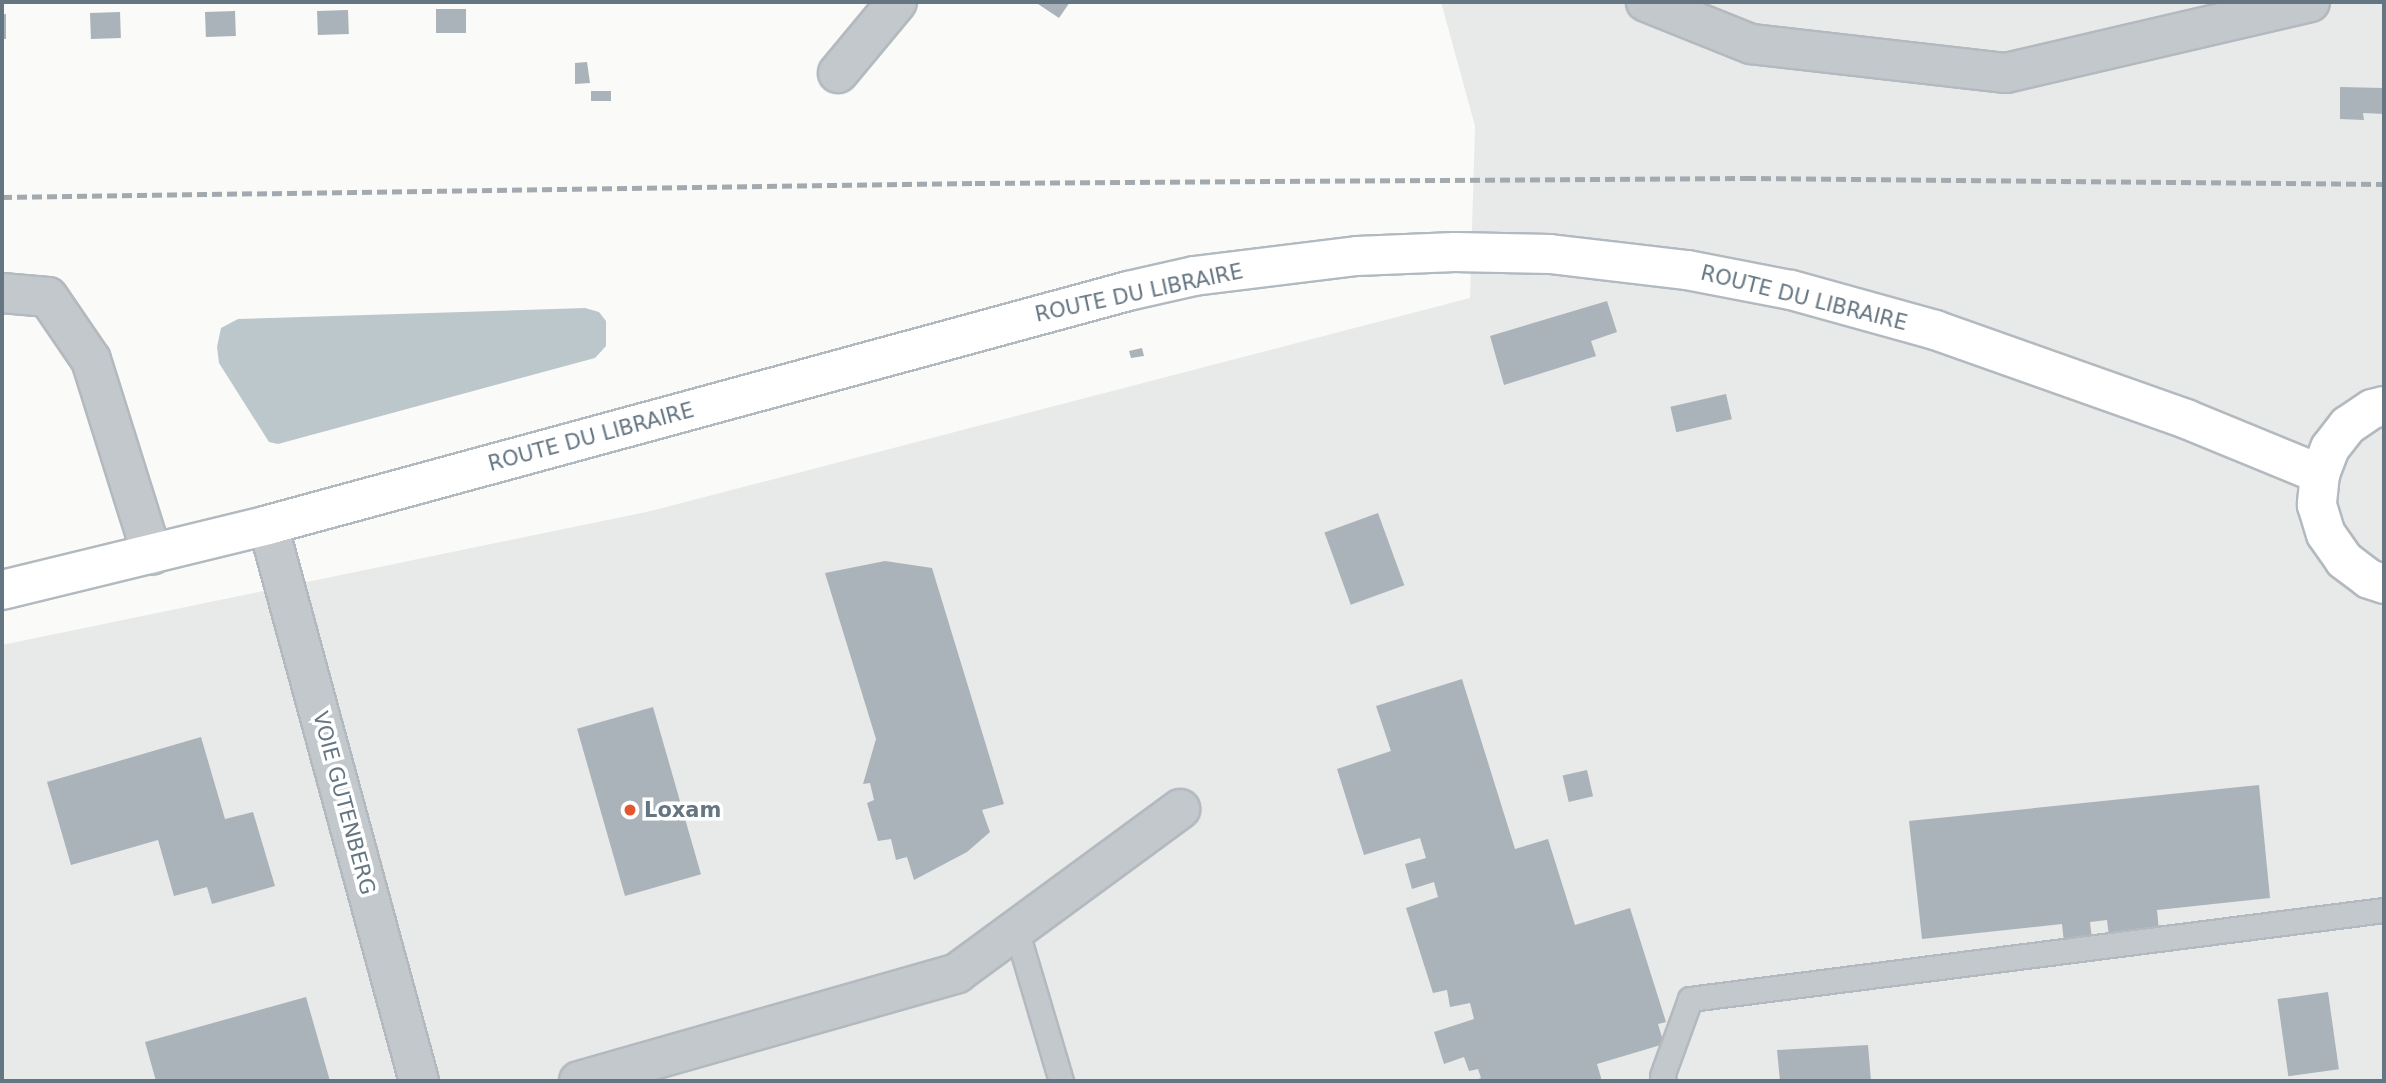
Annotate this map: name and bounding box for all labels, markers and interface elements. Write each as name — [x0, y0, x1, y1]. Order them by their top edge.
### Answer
street label: ROUTE DU LIBRAIRE — [1033, 259, 1245, 327]
street label: ROUTE DU LIBRAIRE — [1698, 260, 1910, 336]
street label: ROUTE DU LIBRAIRE — [485, 397, 697, 477]
street label: VOIE GUTENBERG — [307, 709, 381, 897]
place label: Loxam — [644, 797, 721, 823]
marker: Loxam — [622, 802, 638, 818]

